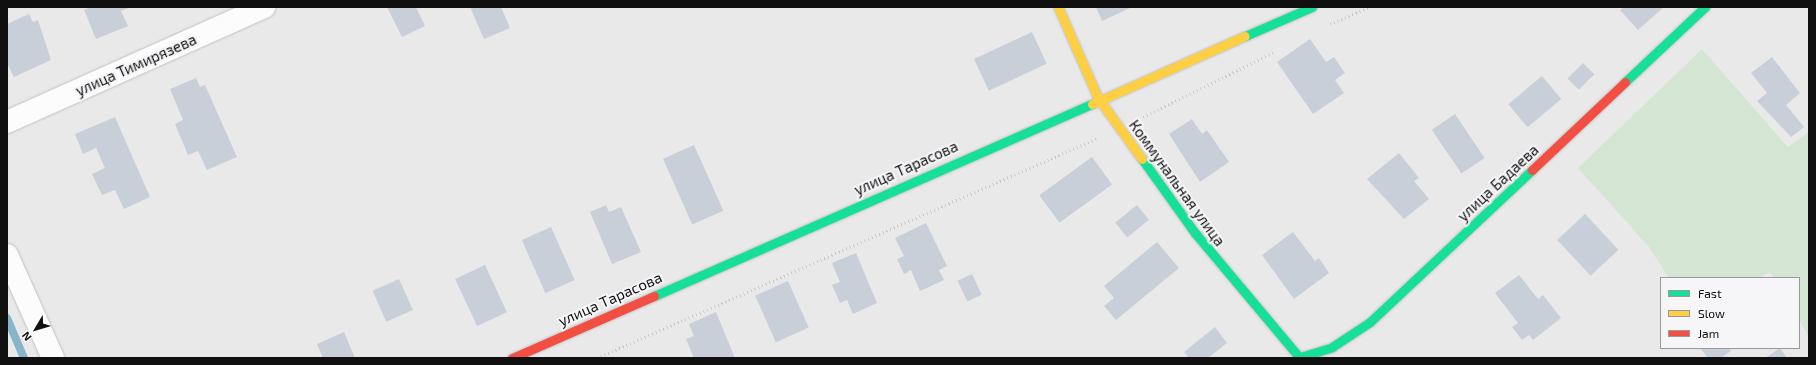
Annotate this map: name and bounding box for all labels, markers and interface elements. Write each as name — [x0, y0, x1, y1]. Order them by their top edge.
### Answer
street label: улица Тимирязева — [73, 30, 199, 100]
street label: Коммунальная улица — [1125, 116, 1229, 250]
street label: улица Тарасова — [851, 137, 961, 199]
street label: улица Бадаева — [1454, 141, 1542, 225]
street label: улица Тарасова — [555, 268, 665, 330]
legend — [1660, 277, 1800, 349]
text: Fast — [1698, 286, 1721, 300]
text: Slow — [1698, 306, 1725, 320]
north arrow — [16, 309, 56, 349]
text: Jam — [1698, 326, 1719, 340]
text: N — [19, 330, 34, 344]

